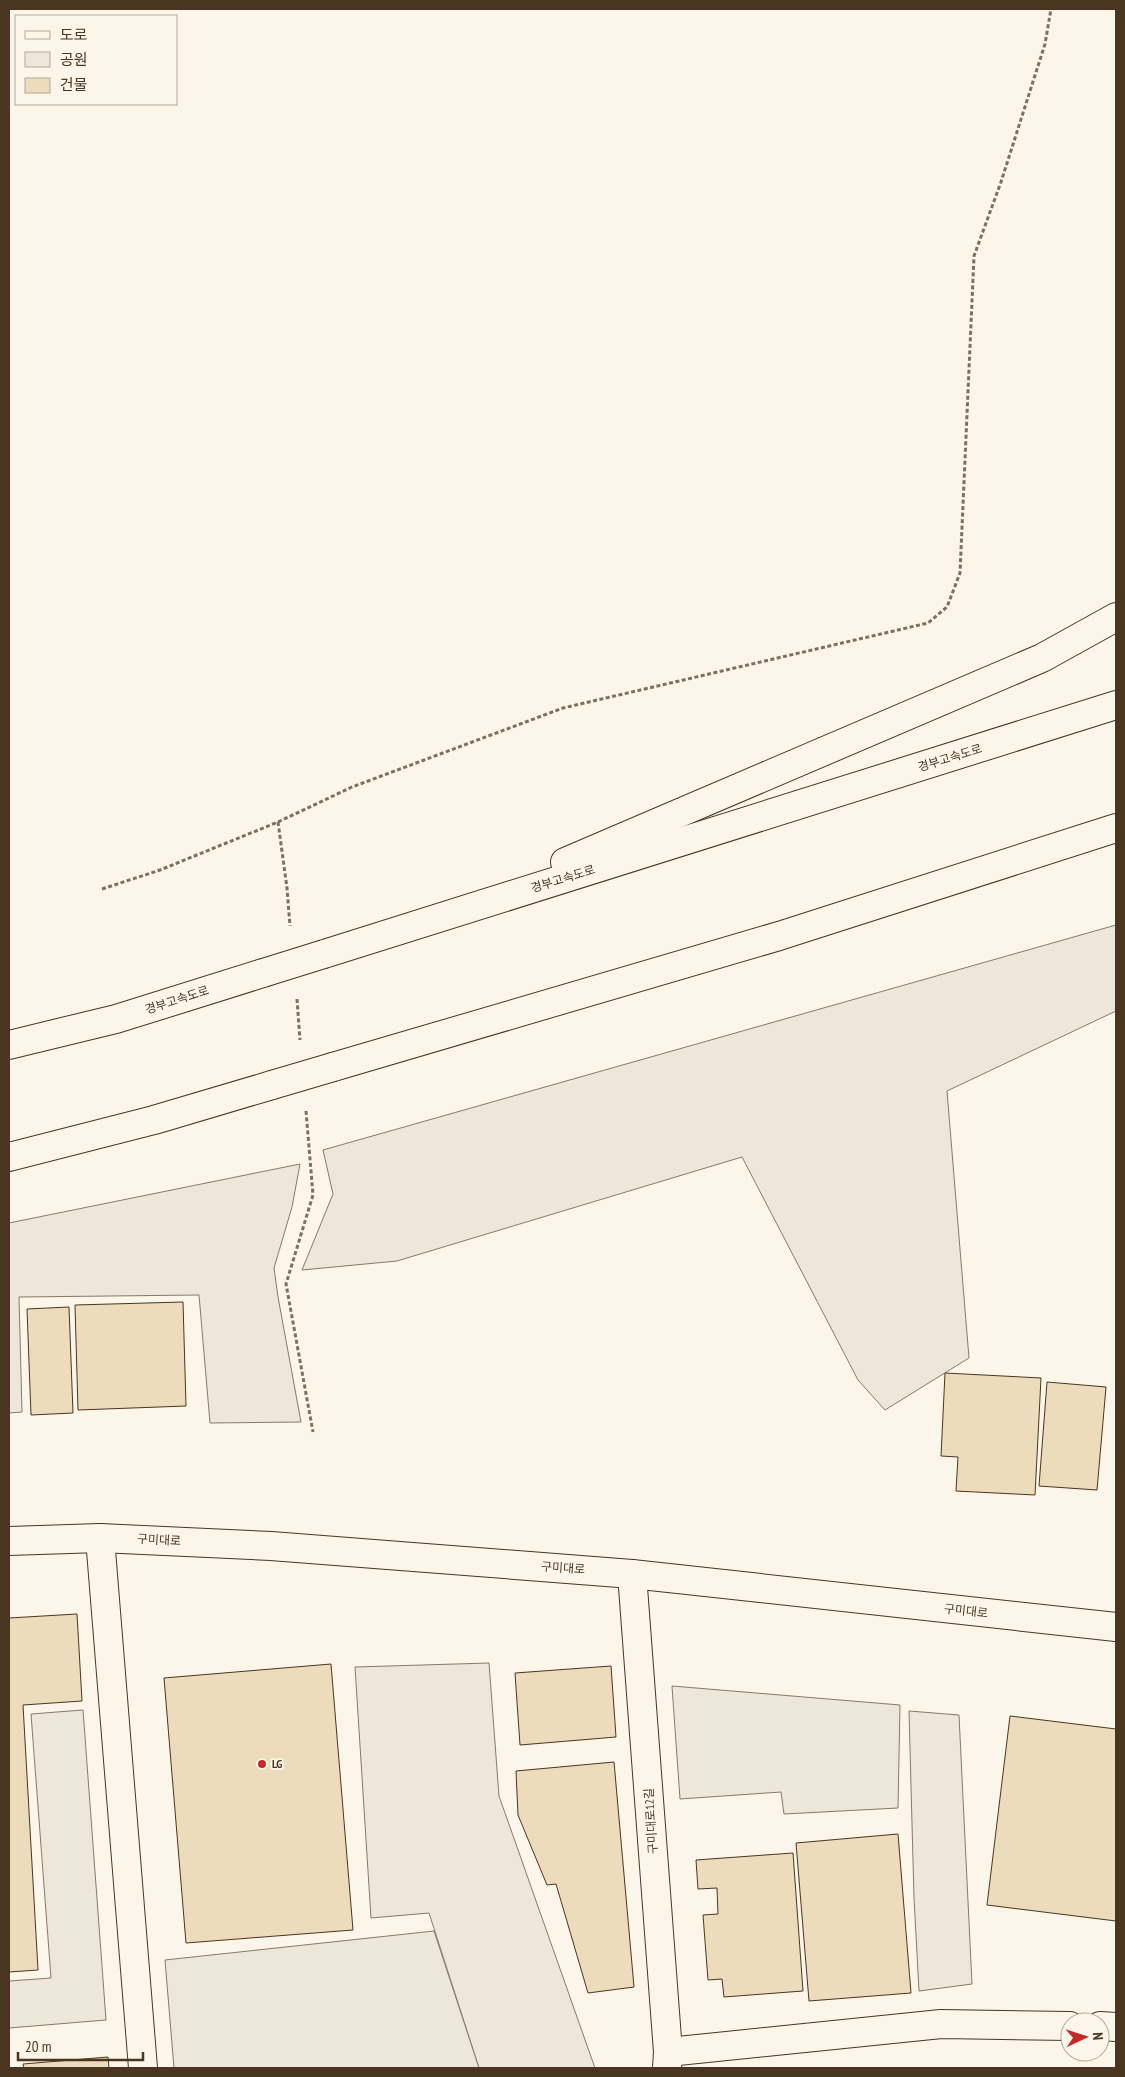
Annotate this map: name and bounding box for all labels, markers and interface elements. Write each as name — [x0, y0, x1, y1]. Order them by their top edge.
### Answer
legend — [15, 15, 178, 105]
text: 도로 — [60, 25, 88, 44]
text: 공원 — [60, 50, 88, 69]
text: 건물 — [60, 75, 88, 94]
street label: 경부고속도로 — [916, 741, 984, 774]
street label: 경부고속도로 — [529, 862, 597, 895]
street label: 경부고속도로 — [143, 982, 211, 1017]
street label: 구미대로 — [137, 1531, 181, 1548]
street label: 구미대로 — [540, 1558, 586, 1577]
street label: 구미대로 — [943, 1601, 989, 1620]
place label: LG — [272, 1756, 282, 1771]
marker: LG — [256, 1758, 268, 1770]
street label: 구미대로12길 — [641, 1788, 660, 1854]
north arrow — [1060, 2012, 1110, 2062]
scale bar — [18, 2030, 142, 2062]
text: N — [1089, 2032, 1107, 2040]
text: 20 m — [25, 2037, 51, 2056]

